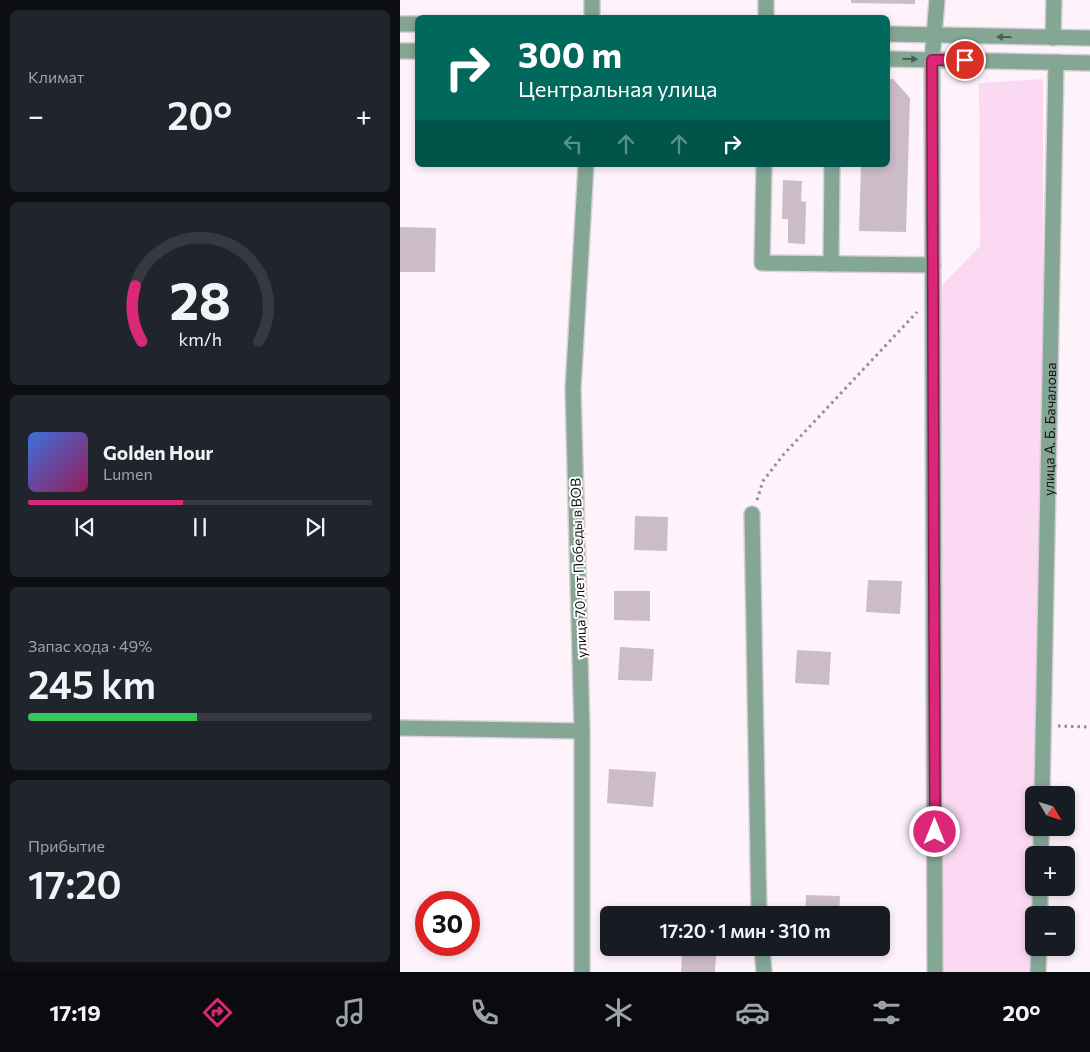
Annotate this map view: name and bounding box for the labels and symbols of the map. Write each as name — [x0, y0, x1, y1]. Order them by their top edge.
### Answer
one-way arrow — [996, 32, 1012, 40]
pin — [944, 39, 986, 81]
one-way arrow — [902, 56, 918, 64]
street label: улица А. Б. Бачалова — [1039, 362, 1059, 496]
street label: улица 70 лет Победы в ВОВ — [566, 478, 590, 658]
north arrow — [1025, 786, 1075, 836]
position arrow — [908, 805, 960, 857]
speed limit sign: 30 — [415, 891, 480, 956]

